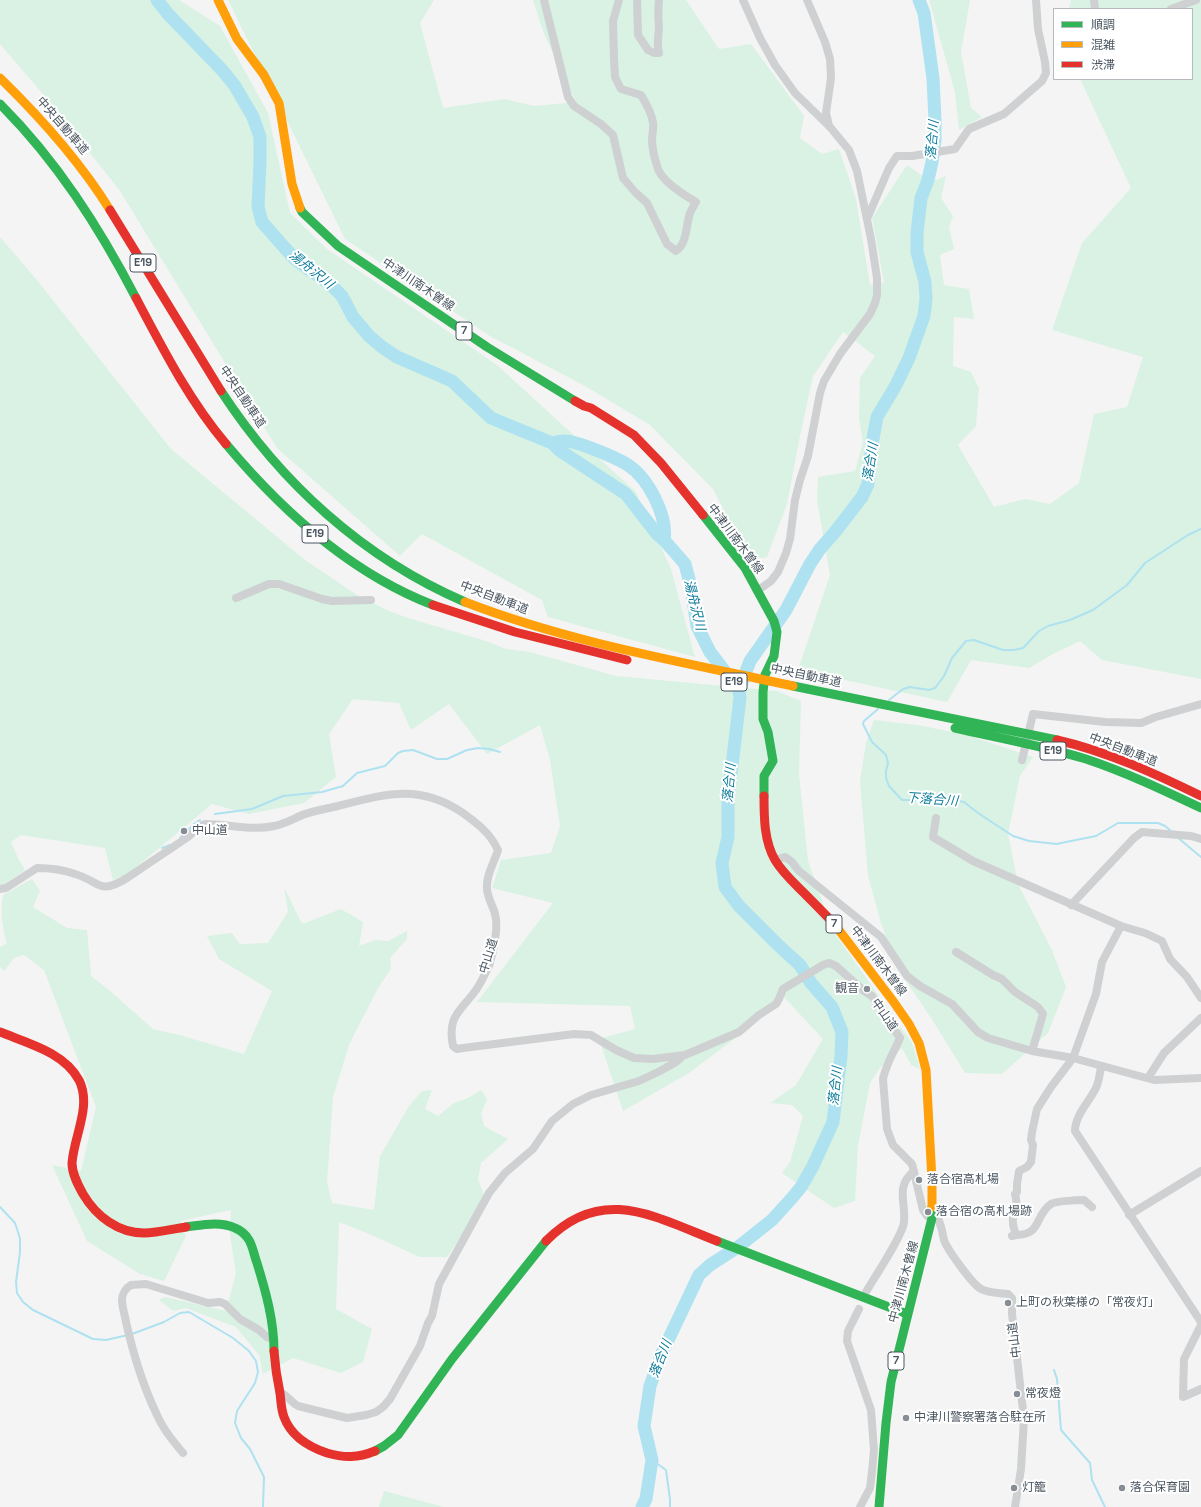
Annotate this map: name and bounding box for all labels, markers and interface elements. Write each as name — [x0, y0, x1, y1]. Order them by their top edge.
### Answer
legend — [1053, 8, 1193, 80]
text: 順調 — [1091, 17, 1115, 33]
text: 混雑 — [1091, 37, 1115, 53]
text: 渋滞 — [1091, 57, 1115, 73]
street label: 中央自動車道 — [33, 94, 91, 158]
water label: 落合川 — [924, 120, 942, 160]
water label: 湯舟沢川 — [286, 248, 336, 292]
road number: E19 — [130, 254, 156, 272]
street label: 中津川南木曽線 — [379, 256, 457, 314]
road number: 7 — [456, 322, 472, 340]
street label: 中央自動車道 — [216, 363, 268, 431]
water label: 落合川 — [860, 442, 882, 482]
street label: 中津川南木曽線 — [704, 501, 766, 577]
road number: E19 — [302, 525, 328, 543]
street label: 中央自動車道 — [458, 578, 530, 618]
water label: 湯舟沢川 — [680, 578, 708, 632]
street label: 中央自動車道 — [769, 661, 843, 691]
road number: E19 — [721, 673, 747, 691]
street label: 中央自動車道 — [1087, 730, 1159, 770]
road number: E19 — [1040, 742, 1066, 760]
water label: 落合川 — [721, 763, 739, 803]
water label: 下落合川 — [906, 790, 958, 810]
place label: 中山道 — [192, 824, 228, 838]
marker: 中山道 — [179, 826, 189, 836]
road number: 7 — [826, 915, 842, 933]
street label: 中津川南木曽線 — [847, 923, 909, 999]
street label: 中山道 — [477, 937, 501, 975]
place label: 観音 — [835, 982, 859, 996]
marker: 観音 — [862, 984, 872, 994]
street label: 中山道 — [868, 996, 900, 1034]
water label: 落合川 — [826, 1066, 846, 1106]
place label: 落合宿高札場 — [927, 1173, 999, 1187]
marker: 落合宿高札場 — [914, 1175, 924, 1185]
place label: 落合宿の高札場跡 — [936, 1205, 1032, 1219]
marker: 落合宿の高札場跡 — [923, 1207, 933, 1217]
street label: 中津川南木曽線 — [886, 1240, 922, 1324]
place label: 上町の秋葉様の「常夜灯」 — [1016, 1296, 1160, 1310]
marker: 上町の秋葉様の「常夜灯」 — [1003, 1298, 1013, 1308]
street label: 中山道 — [1006, 1321, 1024, 1359]
water label: 落合川 — [647, 1338, 675, 1380]
road number: 7 — [888, 1352, 904, 1370]
place label: 常夜燈 — [1025, 1387, 1061, 1401]
marker: 常夜燈 — [1012, 1389, 1022, 1399]
place label: 中津川警察署落合駐在所 — [914, 1411, 1046, 1425]
marker: 中津川警察署落合駐在所 — [901, 1413, 911, 1423]
place label: 灯籠 — [1022, 1481, 1046, 1495]
place label: 落合保育園 — [1130, 1481, 1190, 1495]
marker: 灯籠 — [1009, 1483, 1019, 1493]
marker: 落合保育園 — [1117, 1483, 1127, 1493]

